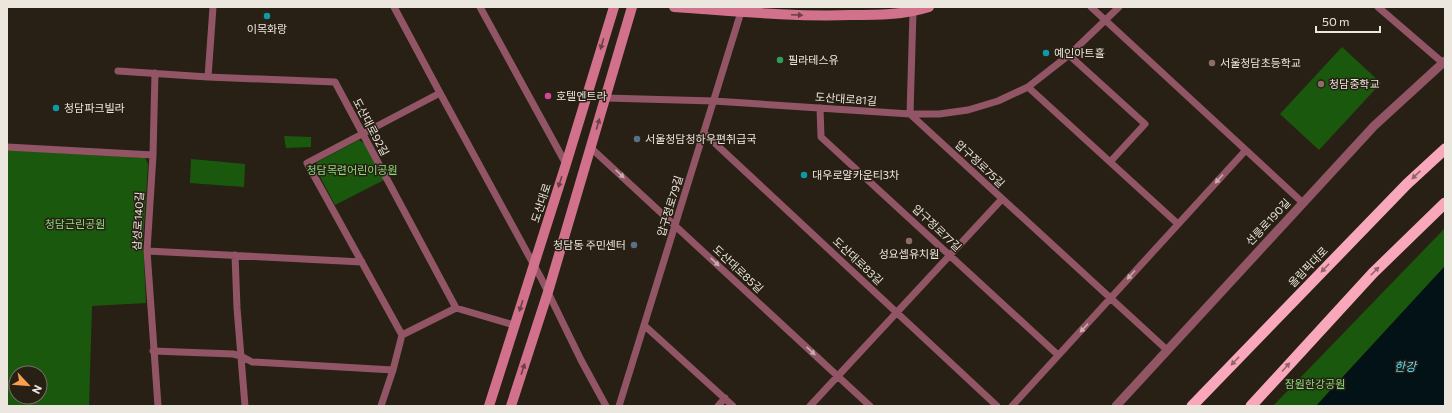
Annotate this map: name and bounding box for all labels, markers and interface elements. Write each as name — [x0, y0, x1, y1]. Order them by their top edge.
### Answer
scale bar — [1316, 8, 1380, 34]
marker: 이목화랑 — [262, 11, 272, 21]
one-way arrow — [791, 11, 803, 18]
text: 50 m — [1322, 14, 1350, 28]
place label: 이목화랑 — [247, 22, 287, 35]
one-way arrow — [599, 38, 605, 50]
place label: 예인아트홀 — [1054, 46, 1105, 59]
marker: 예인아트홀 — [1041, 48, 1051, 58]
place label: 필라테스유 — [788, 53, 839, 66]
marker: 필라테스유 — [775, 55, 785, 65]
place label: 서울청담초등학교 — [1220, 56, 1301, 69]
marker: 서울청담초등학교 — [1207, 58, 1217, 68]
place label: 청담중학교 — [1329, 77, 1380, 90]
marker: 청담중학교 — [1316, 79, 1326, 89]
place label: 호텔엔트라 — [556, 89, 607, 102]
street label: 도산대로81길 — [815, 90, 877, 107]
marker: 호텔엔트라 — [543, 91, 553, 101]
street label: 도산대로92길 — [351, 96, 392, 158]
place label: 청담파크빌라 — [64, 101, 125, 114]
marker: 청담파크빌라 — [51, 103, 61, 113]
one-way arrow — [595, 118, 601, 130]
place label: 서울청담청하우편취급국 — [645, 132, 756, 145]
marker: 서울청담청하우편취급국 — [632, 134, 642, 144]
street label: 압구정로75길 — [953, 137, 1008, 190]
park label: 청담목련어린이공원 — [306, 163, 398, 176]
place label: 대우로얄카운티3차 — [812, 168, 899, 181]
one-way arrow — [615, 169, 625, 179]
marker: 대우로얄카운티3차 — [799, 170, 809, 180]
one-way arrow — [1411, 170, 1421, 180]
street label: 압구정로79길 — [654, 174, 685, 238]
one-way arrow — [1215, 175, 1224, 184]
one-way arrow — [557, 176, 563, 188]
street label: 도산대로 — [528, 182, 553, 224]
street label: 삼성로140길 — [129, 191, 146, 251]
street label: 선릉로190길 — [1243, 196, 1293, 248]
street label: 압구정로77길 — [910, 202, 965, 254]
park label: 청담근린공원 — [45, 217, 105, 230]
street label: 도산대로83길 — [831, 234, 886, 287]
marker: 성요셉유치원 — [904, 236, 914, 246]
place label: 청담동 주민센터 — [553, 238, 626, 251]
marker: 청담동 주민센터 — [629, 240, 639, 250]
street label: 도산대로85길 — [711, 242, 766, 295]
street label: 올림픽대로 — [1285, 244, 1330, 289]
place label: 성요셉유치원 — [879, 247, 939, 260]
one-way arrow — [710, 258, 720, 267]
one-way arrow — [1321, 263, 1330, 273]
one-way arrow — [1370, 267, 1380, 276]
one-way arrow — [1127, 270, 1136, 280]
one-way arrow — [517, 300, 523, 312]
one-way arrow — [1079, 322, 1088, 333]
one-way arrow — [806, 346, 815, 355]
one-way arrow — [1230, 356, 1240, 366]
water label: 한강 — [1394, 359, 1418, 373]
one-way arrow — [1281, 362, 1290, 371]
one-way arrow — [520, 363, 526, 375]
north arrow — [8, 365, 48, 405]
park label: 잠원한강공원 — [1285, 377, 1345, 390]
text: N — [30, 383, 45, 396]

